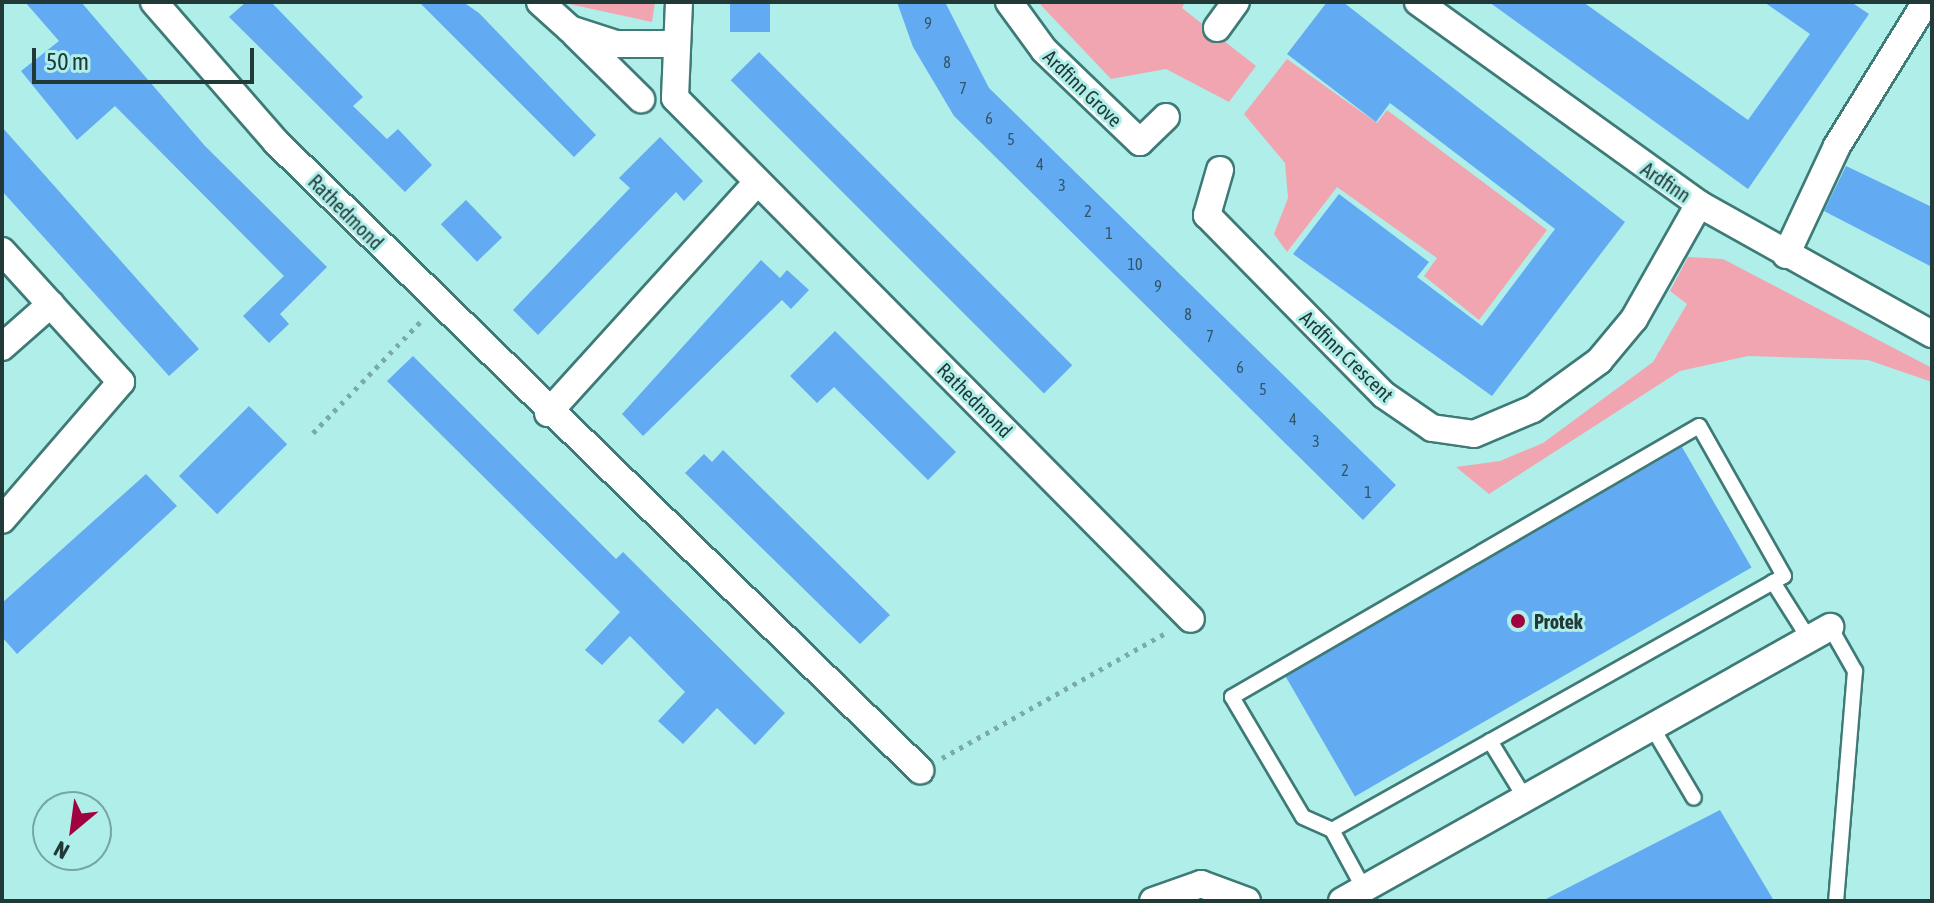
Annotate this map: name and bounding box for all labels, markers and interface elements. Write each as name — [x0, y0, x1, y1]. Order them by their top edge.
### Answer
house number: 9 — [924, 13, 932, 33]
scale bar — [36, 32, 258, 82]
street label: Ardfinn Grove — [1039, 45, 1127, 131]
text: 50 m — [46, 48, 89, 75]
house number: 8 — [943, 52, 951, 72]
house number: 7 — [959, 78, 967, 98]
house number: 6 — [985, 108, 993, 128]
house number: 5 — [1007, 129, 1015, 149]
house number: 4 — [1036, 154, 1044, 174]
street label: Ardfinn — [1637, 157, 1695, 207]
street label: Rathedmond — [304, 170, 388, 254]
house number: 3 — [1058, 175, 1066, 195]
house number: 2 — [1084, 201, 1092, 221]
house number: 1 — [1105, 223, 1113, 243]
house number: 10 — [1127, 254, 1143, 274]
house number: 9 — [1154, 276, 1162, 296]
house number: 8 — [1184, 304, 1192, 324]
street label: Ardfinn Crescent — [1295, 306, 1399, 406]
house number: 7 — [1206, 326, 1214, 346]
house number: 6 — [1236, 357, 1244, 377]
street label: Rathedmond — [933, 358, 1017, 442]
house number: 5 — [1259, 379, 1267, 399]
house number: 4 — [1289, 409, 1297, 429]
house number: 3 — [1312, 431, 1320, 451]
house number: 2 — [1341, 460, 1349, 480]
house number: 1 — [1364, 482, 1372, 502]
place label: Protek — [1534, 609, 1583, 633]
marker: Protek — [1509, 612, 1527, 630]
north arrow — [32, 791, 112, 871]
text: N — [49, 836, 73, 865]

